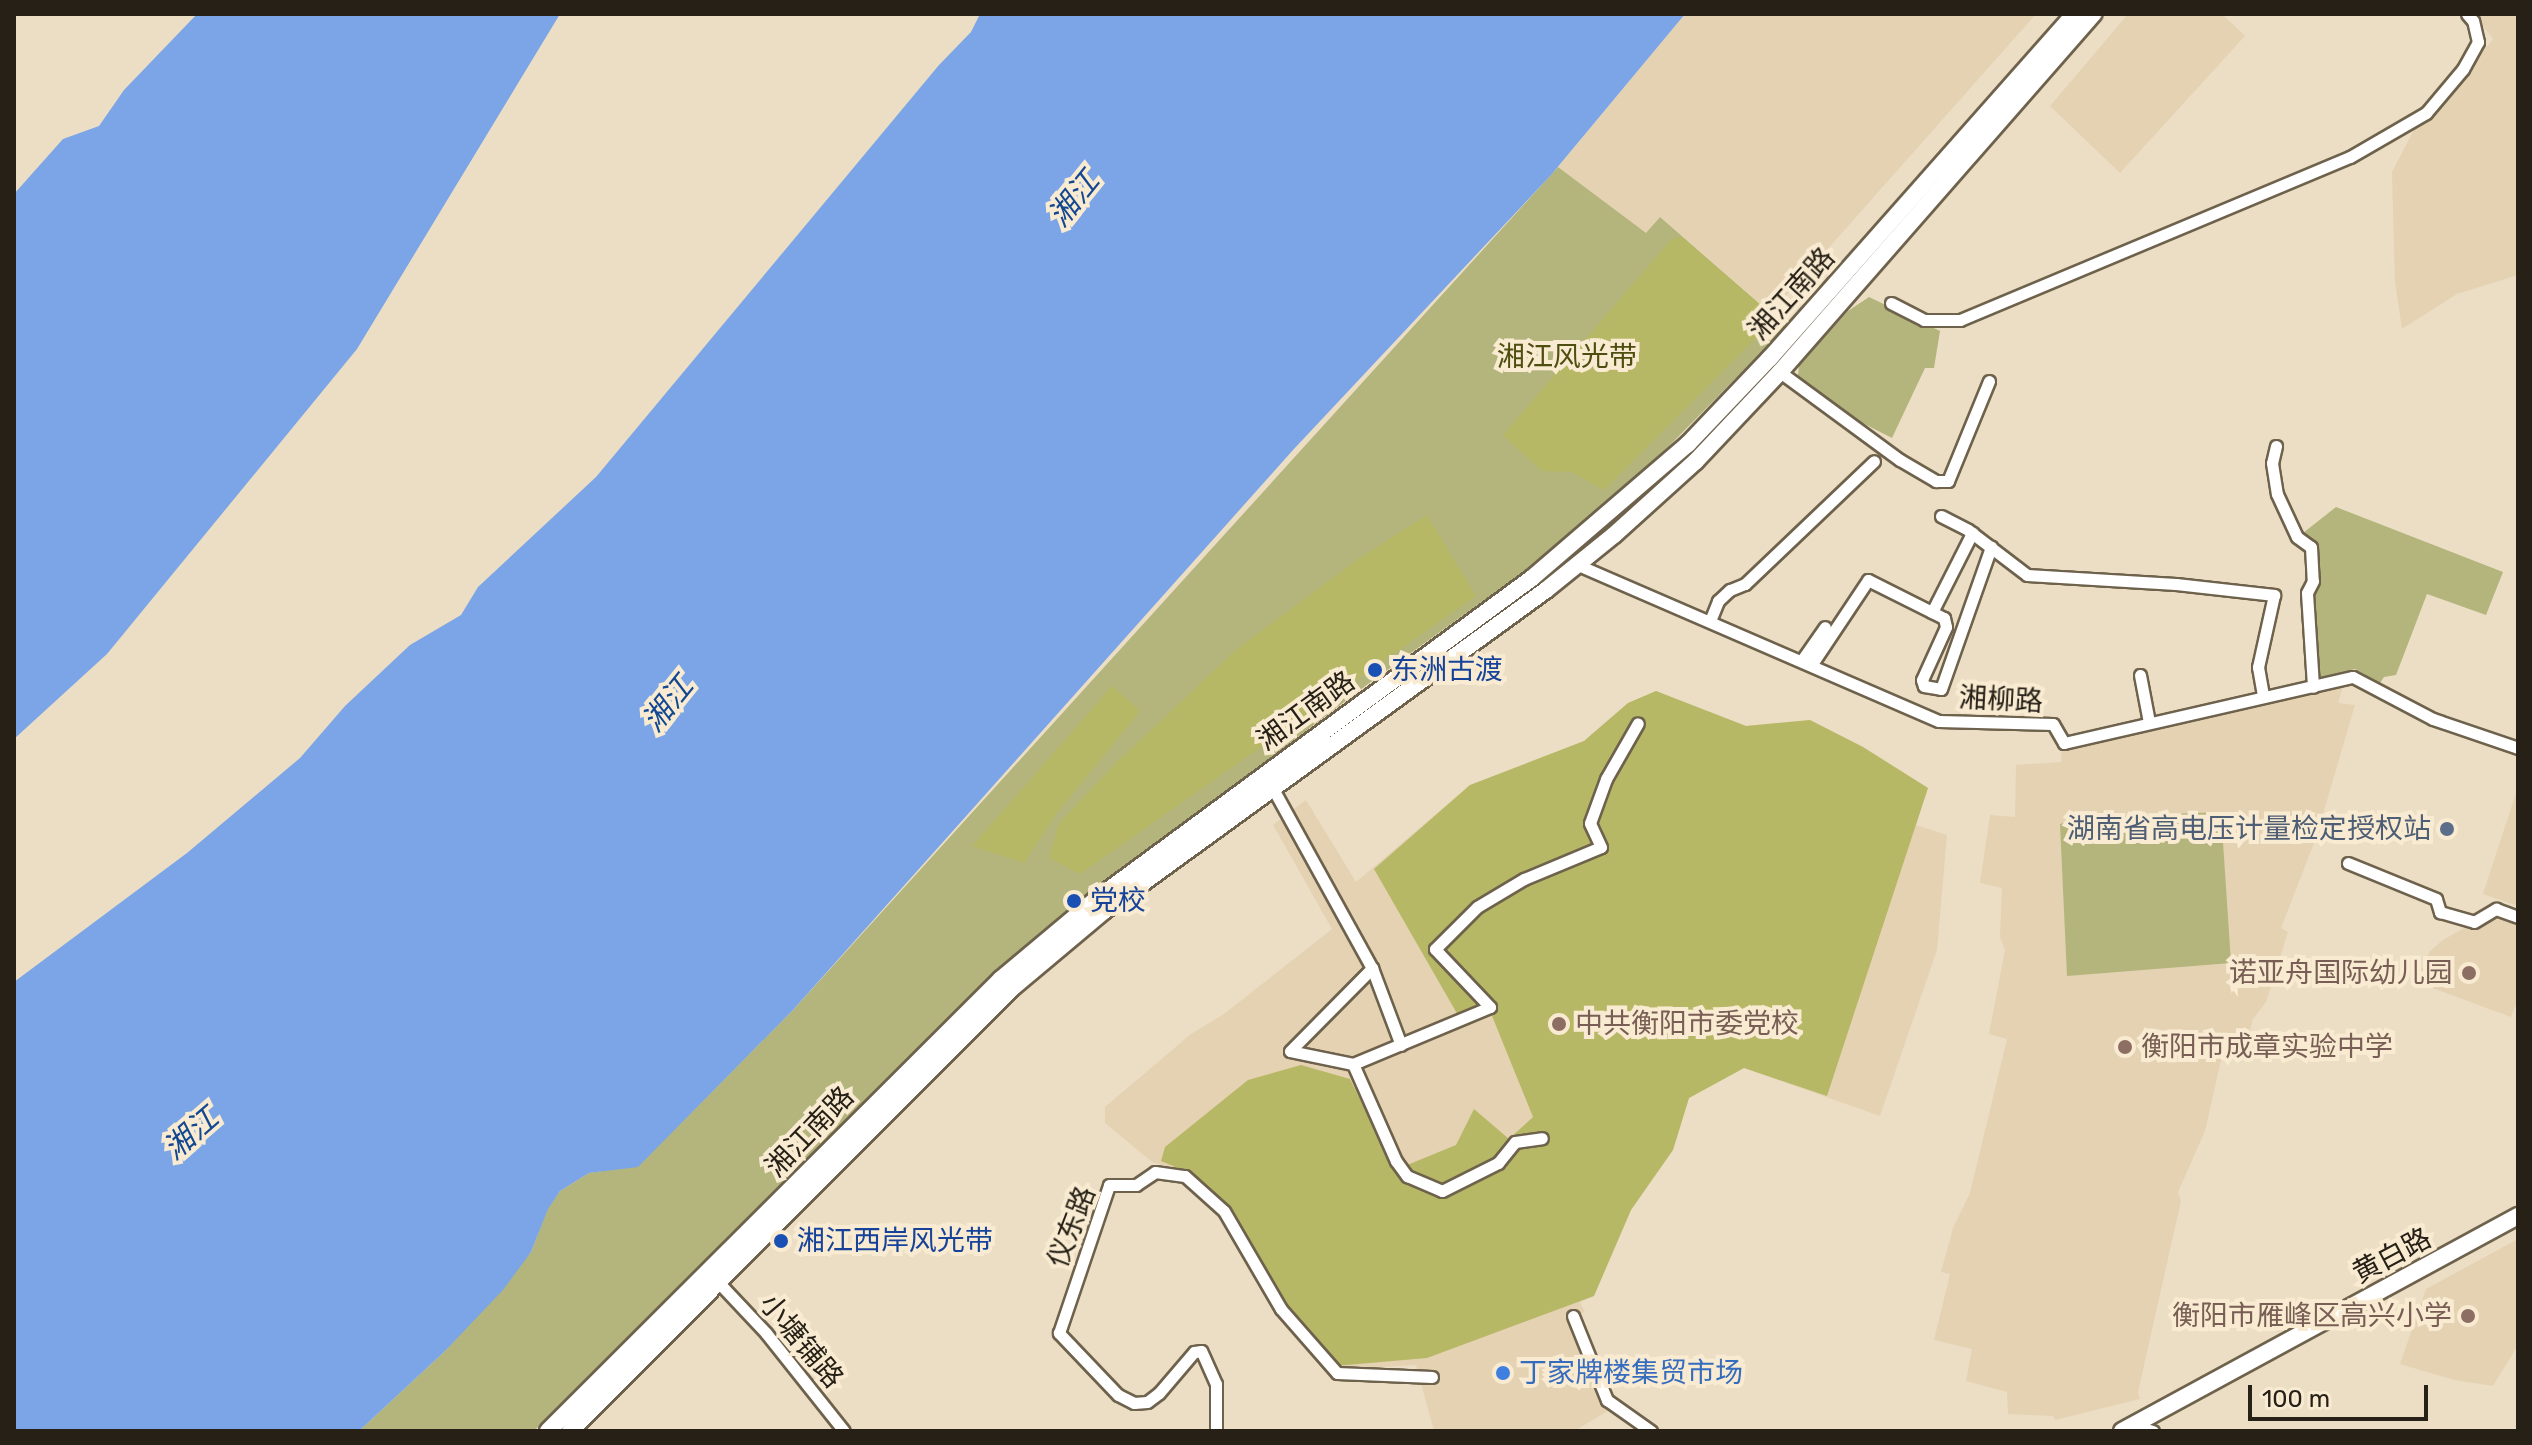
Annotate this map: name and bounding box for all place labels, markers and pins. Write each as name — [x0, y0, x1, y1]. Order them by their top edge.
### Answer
place label: 东洲古渡 — [1391, 653, 1503, 687]
marker: 东洲古渡 — [1366, 661, 1384, 679]
place label: 湖南省高电压计量检定授权站 — [2067, 812, 2431, 846]
marker: 湖南省高电压计量检定授权站 — [2438, 820, 2456, 838]
place label: 党校 — [1090, 884, 1146, 918]
marker: 党校 — [1065, 892, 1083, 910]
place label: 诺亚舟国际幼儿园 — [2229, 956, 2453, 990]
marker: 诺亚舟国际幼儿园 — [2460, 964, 2478, 982]
place label: 中共衡阳市委党校 — [1575, 1007, 1799, 1041]
marker: 中共衡阳市委党校 — [1550, 1015, 1568, 1033]
place label: 衡阳市成章实验中学 — [2141, 1030, 2393, 1064]
marker: 衡阳市成章实验中学 — [2116, 1038, 2134, 1056]
place label: 湘江西岸风光带 — [797, 1224, 993, 1258]
marker: 湘江西岸风光带 — [772, 1232, 790, 1250]
place label: 衡阳市雁峰区高兴小学 — [2172, 1299, 2452, 1333]
marker: 衡阳市雁峰区高兴小学 — [2459, 1307, 2477, 1325]
place label: 丁家牌楼集贸市场 — [1519, 1356, 1743, 1390]
marker: 丁家牌楼集贸市场 — [1494, 1364, 1512, 1382]

